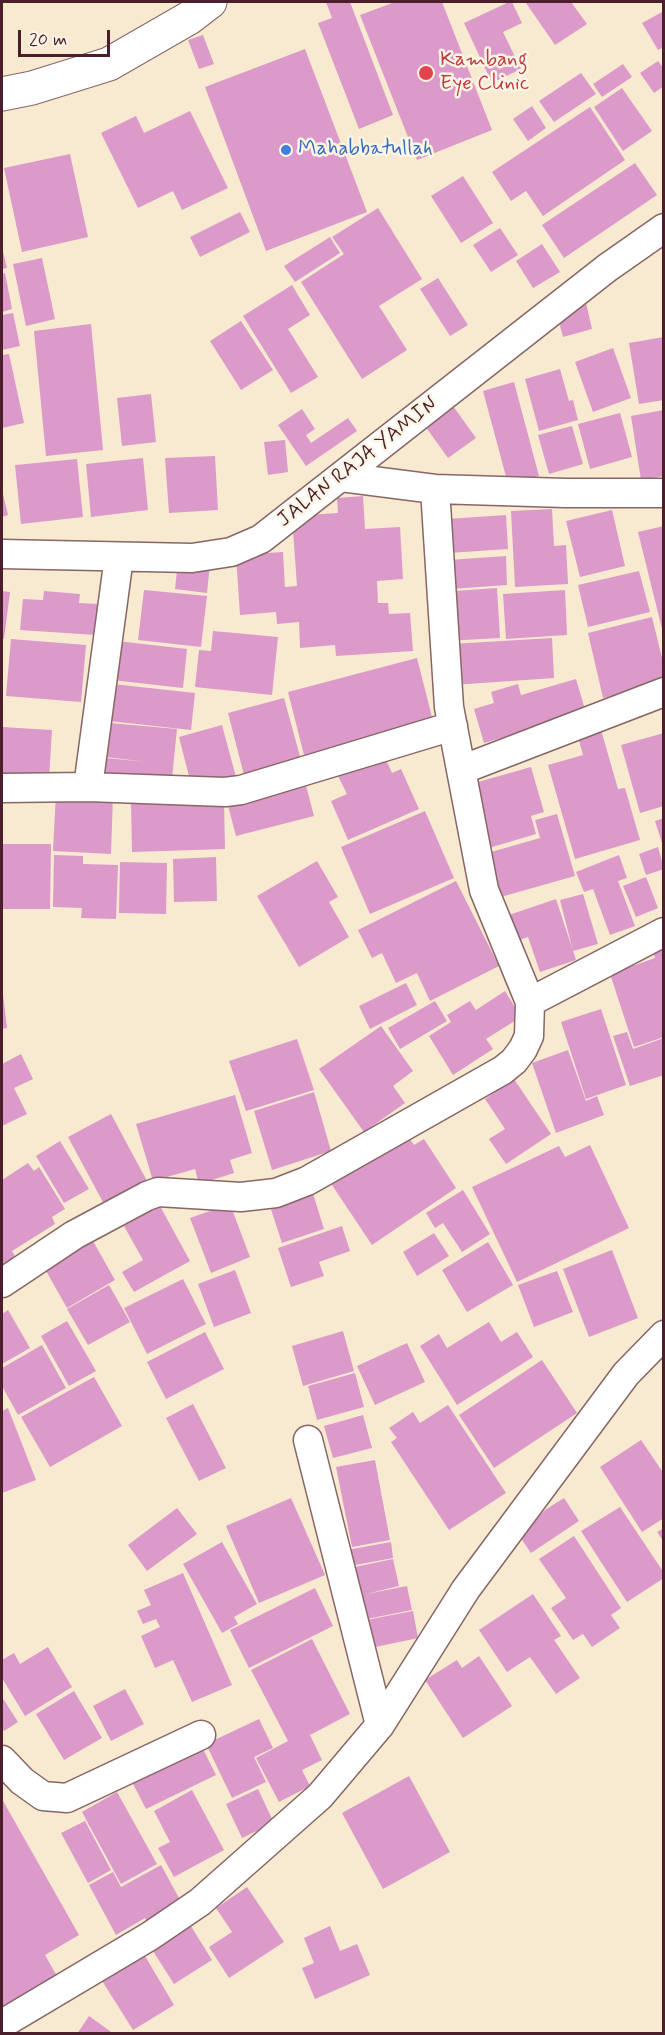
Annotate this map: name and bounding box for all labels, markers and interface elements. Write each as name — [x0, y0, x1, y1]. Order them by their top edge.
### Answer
scale bar — [21, 18, 112, 56]
text: 20 m — [29, 28, 67, 52]
place label: Kambang Eye Clinic — [440, 48, 530, 98]
marker: Kambang Eye Clinic — [417, 64, 435, 82]
place label: Mahabbatullah — [298, 137, 433, 163]
marker: Mahabbatullah — [279, 143, 293, 157]
street label: JALAN RAJA YAMIN — [273, 393, 443, 533]

